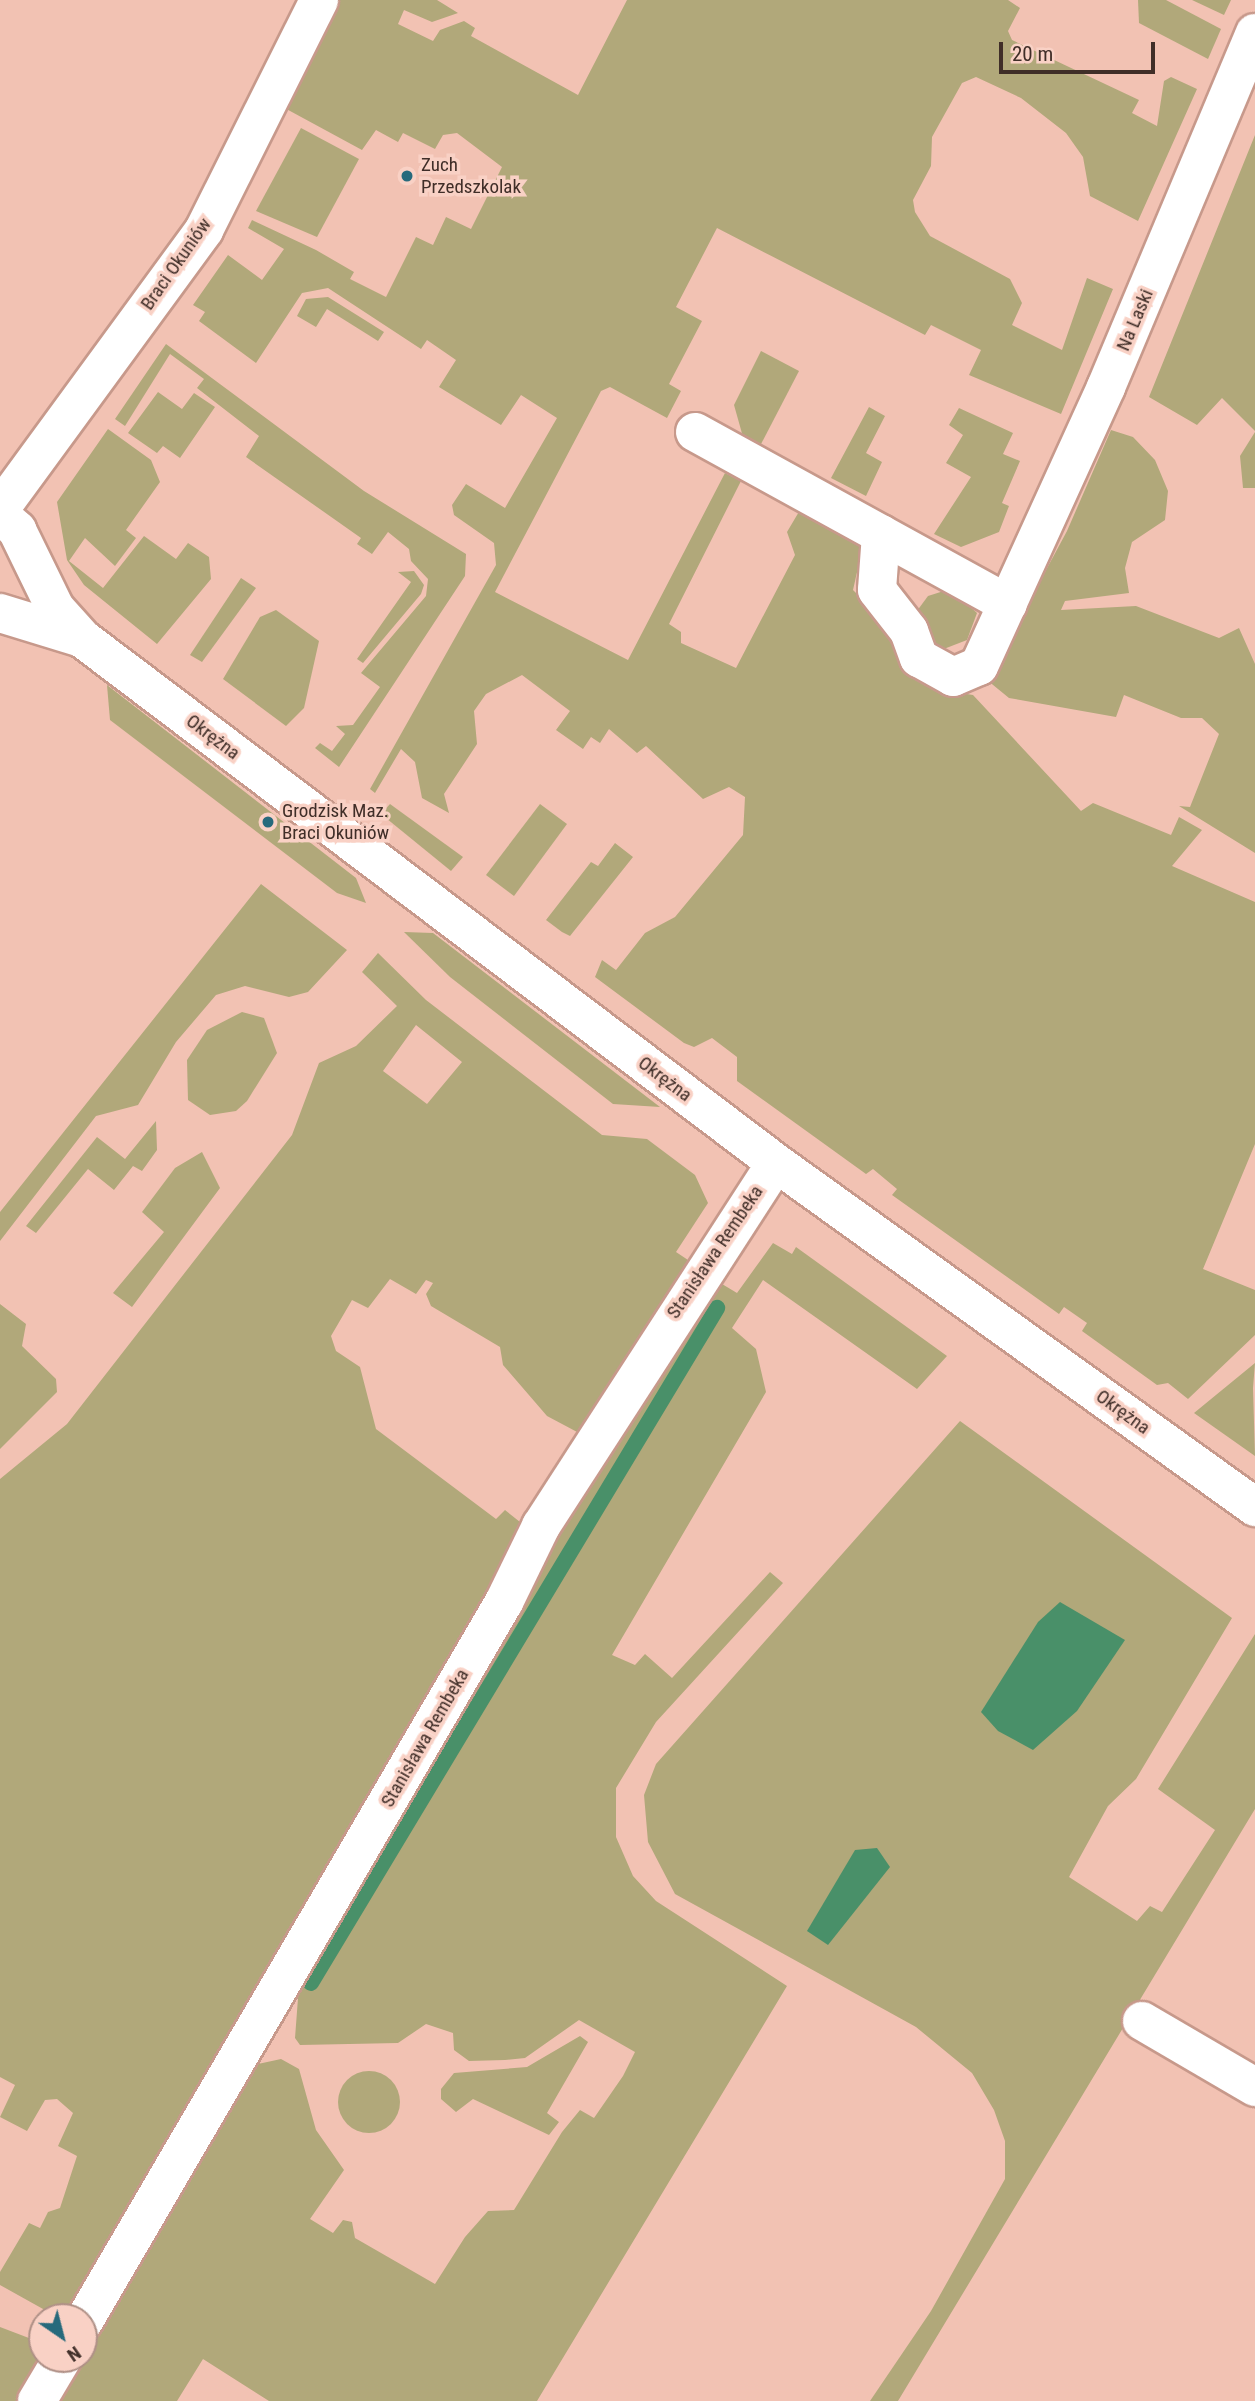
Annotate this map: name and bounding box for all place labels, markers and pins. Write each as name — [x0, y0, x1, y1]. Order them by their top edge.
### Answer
place label: Zuch Przedszkolak — [421, 154, 521, 198]
marker: Zuch Przedszkolak — [399, 168, 415, 184]
place label: Grodzisk Maz. Braci Okuniów — [282, 800, 389, 844]
marker: Grodzisk Maz. Braci Okuniów — [260, 814, 276, 830]

